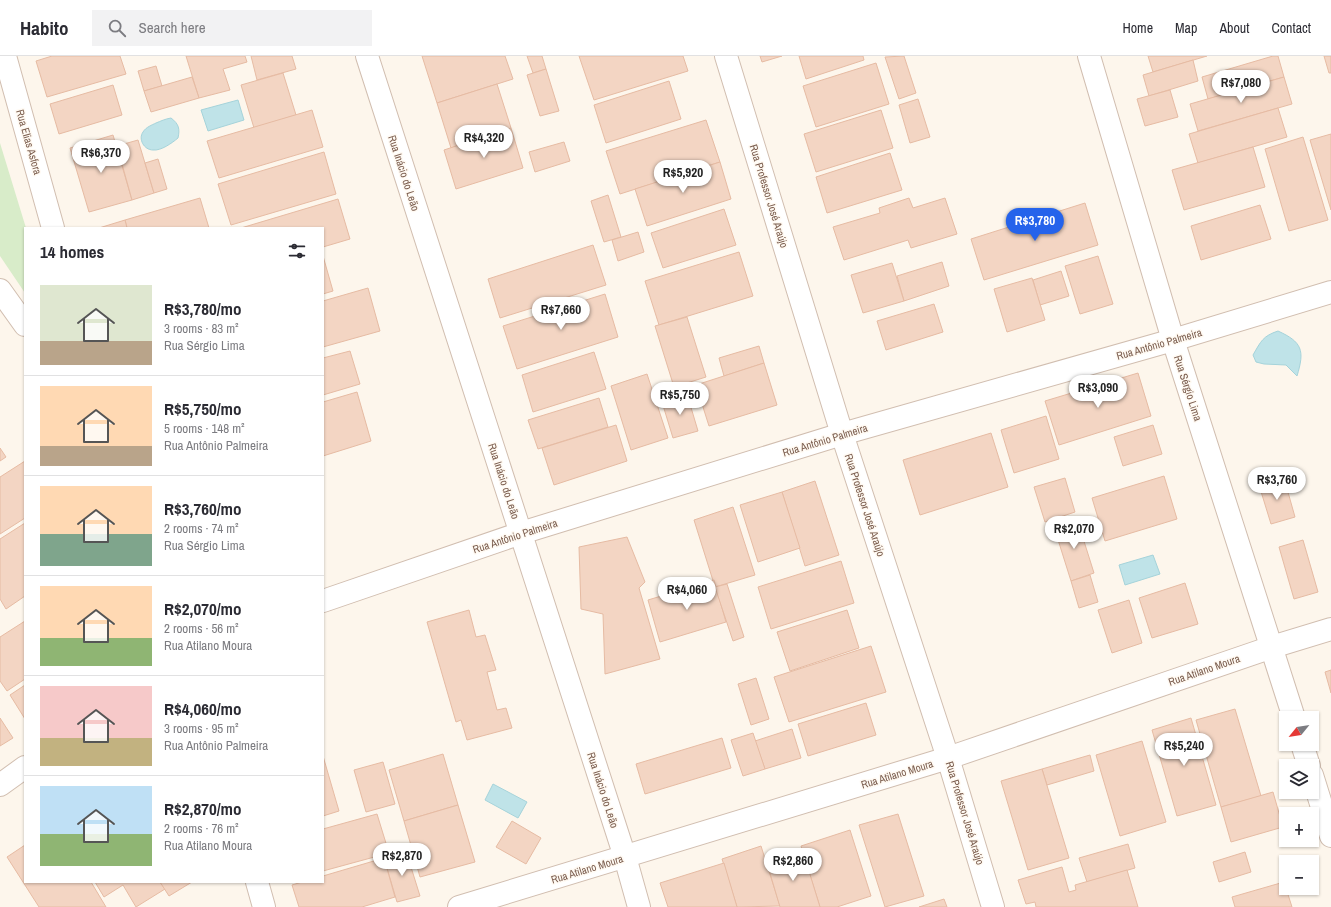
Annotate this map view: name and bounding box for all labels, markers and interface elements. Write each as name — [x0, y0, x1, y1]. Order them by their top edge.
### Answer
search box — [92, 10, 372, 46]
text: Habito — [20, 15, 68, 41]
icon: search — [106, 17, 128, 39]
text: Search here — [138, 17, 206, 38]
text: Home — [1122, 19, 1153, 37]
text: Map — [1175, 19, 1197, 37]
text: About — [1219, 19, 1249, 37]
text: Contact — [1271, 19, 1311, 37]
pin: R$7,080 — [1204, 70, 1278, 104]
text: R$7,080 — [1221, 74, 1261, 91]
street label: Rua Elias Asfora — [13, 108, 45, 176]
pin: R$4,320 — [447, 125, 521, 159]
text: R$4,320 — [464, 129, 504, 146]
street label: Rua Inácio do Leão — [385, 133, 423, 213]
pin: R$6,370 — [64, 140, 138, 174]
street label: Rua Professor José Araújo — [747, 143, 791, 249]
text: R$6,370 — [81, 144, 121, 161]
pin: R$5,920 — [646, 160, 720, 194]
text: R$5,920 — [663, 164, 703, 181]
pin: R$3,780 — [998, 208, 1072, 242]
text: R$3,780 — [1015, 212, 1055, 229]
text: 14 homes — [40, 240, 104, 263]
icon: filters — [286, 240, 308, 262]
text: R$3,780/mo — [164, 297, 242, 320]
pin: R$7,660 — [524, 297, 598, 331]
icon: home — [72, 301, 120, 349]
text: R$7,660 — [541, 301, 581, 318]
text: 3 rooms · 83 m² — [164, 320, 239, 337]
street label: Rua Antônio Palmeira — [1115, 325, 1203, 363]
text: Rua Sérgio Lima — [164, 337, 245, 354]
street label: Rua Sérgio Lima — [1171, 353, 1205, 423]
pin: R$3,090 — [1061, 375, 1135, 409]
text: R$3,090 — [1078, 379, 1118, 396]
pin: R$5,750 — [643, 382, 717, 416]
text: R$5,750 — [660, 386, 700, 403]
text: R$5,750/mo — [164, 397, 242, 420]
icon: home — [72, 402, 120, 450]
text: 5 rooms · 148 m² — [164, 420, 245, 437]
street label: Rua Antônio Palmeira — [781, 420, 869, 460]
text: Rua Antônio Palmeira — [164, 437, 268, 454]
street label: Rua Inácio do Leão — [485, 441, 523, 521]
street label: Rua Professor José Araújo — [842, 452, 888, 558]
pin: R$3,760 — [1240, 467, 1314, 501]
text: R$3,760 — [1257, 471, 1297, 488]
text: R$3,760/mo — [164, 497, 242, 520]
icon: home — [72, 502, 120, 550]
street label: Rua Antônio Palmeira — [471, 516, 559, 556]
pin: R$2,070 — [1037, 516, 1111, 550]
text: 2 rooms · 74 m² — [164, 520, 239, 537]
text: R$2,070 — [1054, 520, 1094, 537]
text: Rua Sérgio Lima — [164, 537, 245, 554]
pin: R$4,060 — [650, 577, 724, 611]
text: R$4,060 — [667, 581, 707, 598]
text: R$2,070/mo — [164, 597, 242, 620]
icon: home — [72, 602, 120, 650]
text: 2 rooms · 56 m² — [164, 620, 239, 637]
text: Rua Atilano Moura — [164, 637, 252, 654]
street label: Rua Atilano Moura — [1166, 651, 1242, 689]
text: R$4,060/mo — [164, 697, 242, 720]
icon: home — [72, 702, 120, 750]
north arrow — [1279, 711, 1319, 751]
map controls — [1279, 711, 1319, 895]
text: 3 rooms · 95 m² — [164, 720, 239, 737]
pin: R$5,240 — [1147, 733, 1221, 767]
text: Rua Antônio Palmeira — [164, 737, 268, 754]
text: R$5,240 — [1164, 737, 1204, 754]
street label: Rua Inácio do Leão — [584, 750, 622, 830]
street label: Rua Atilano Moura — [859, 756, 935, 792]
button: layers — [1279, 759, 1319, 799]
street label: Rua Professor José Araújo — [943, 760, 987, 866]
text: R$2,870/mo — [164, 797, 242, 820]
icon: home — [72, 802, 120, 850]
button: + — [1279, 807, 1319, 847]
text: 2 rooms · 76 m² — [164, 820, 239, 837]
text: Rua Atilano Moura — [164, 837, 252, 854]
pin: R$2,870 — [365, 843, 439, 877]
text: R$2,870 — [382, 847, 422, 864]
pin: R$2,860 — [756, 848, 830, 882]
street label: Rua Atilano Moura — [549, 851, 625, 887]
text: R$2,860 — [773, 852, 813, 869]
button: − — [1279, 855, 1319, 895]

